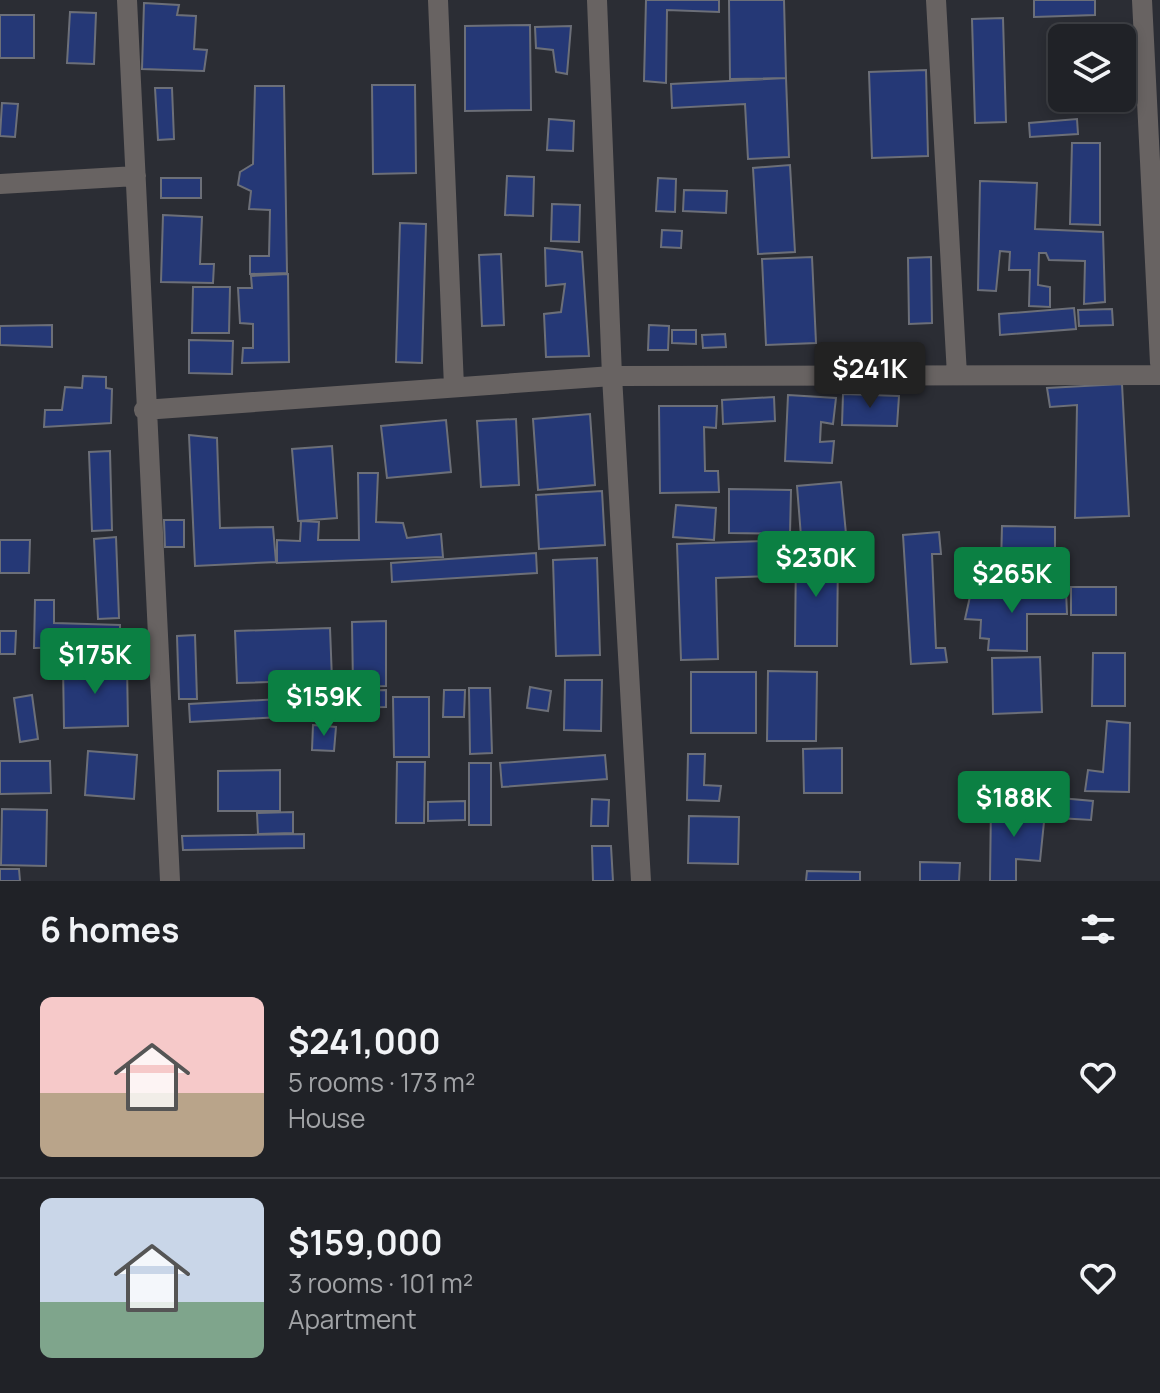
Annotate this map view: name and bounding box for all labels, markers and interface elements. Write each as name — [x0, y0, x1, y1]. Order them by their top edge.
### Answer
map controls — [1048, 24, 1136, 112]
button: layers — [1048, 24, 1136, 112]
pin: $241K — [814, 342, 926, 410]
text: $241K — [832, 350, 908, 386]
pin: $230K — [760, 531, 872, 599]
text: $230K — [776, 539, 856, 575]
pin: $265K — [956, 547, 1068, 615]
text: $265K — [972, 555, 1052, 591]
pin: $175K — [39, 628, 151, 696]
text: $175K — [58, 636, 132, 672]
pin: $159K — [268, 670, 380, 738]
text: $159K — [286, 678, 362, 714]
pin: $188K — [958, 771, 1070, 839]
text: $188K — [976, 779, 1052, 815]
text: 6 homes — [40, 906, 179, 952]
icon: filters — [1076, 907, 1120, 951]
text: $241,000 — [288, 1018, 441, 1064]
icon: home — [104, 1029, 200, 1125]
icon: heart — [1076, 1055, 1120, 1099]
text: 5 rooms · 173 m² — [288, 1064, 475, 1100]
text: House — [288, 1100, 365, 1136]
text: $159,000 — [288, 1219, 443, 1265]
icon: home — [104, 1230, 200, 1326]
icon: heart — [1076, 1256, 1120, 1300]
text: 3 rooms · 101 m² — [288, 1265, 473, 1301]
text: Apartment — [288, 1301, 417, 1337]

